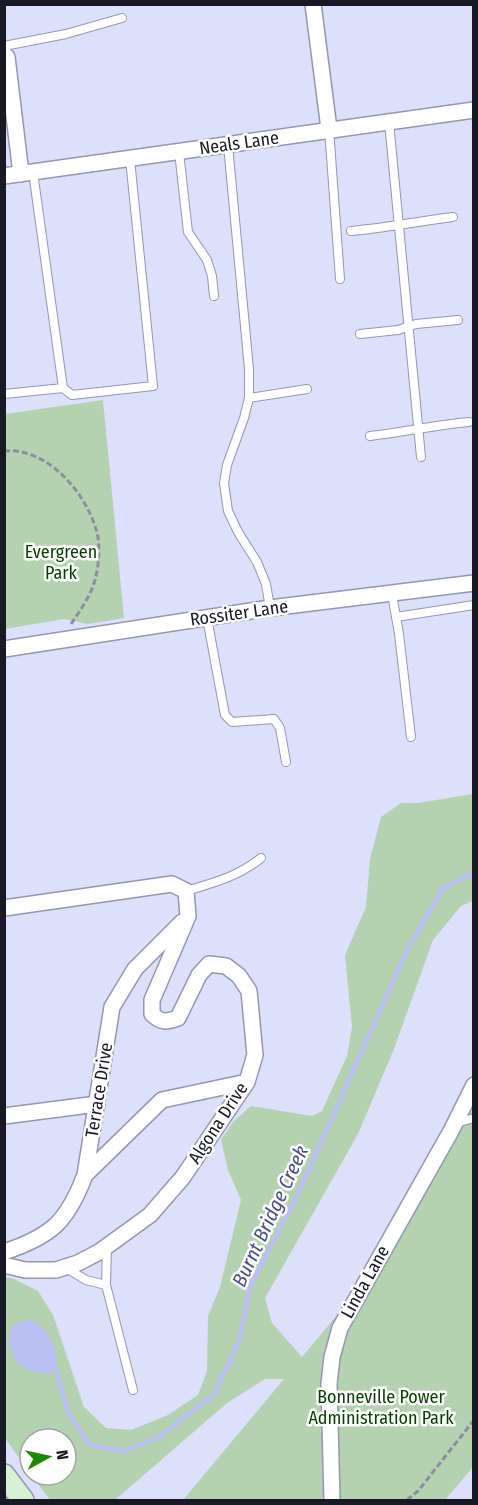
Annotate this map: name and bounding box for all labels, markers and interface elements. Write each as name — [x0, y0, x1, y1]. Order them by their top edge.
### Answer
street label: Neals Lane — [198, 127, 280, 159]
park label: Evergreen Park — [25, 541, 97, 584]
street label: Rossiter Lane — [189, 595, 290, 631]
street label: Terrace Drive — [81, 1041, 117, 1139]
street label: Algona Drive — [184, 1078, 252, 1168]
water label: Burnt Bridge Creek — [227, 1142, 313, 1290]
street label: Linda Lane — [336, 1242, 394, 1322]
park label: Bonneville Power Administration Park — [308, 1386, 454, 1429]
north arrow — [18, 1427, 78, 1487]
text: N — [52, 1449, 72, 1461]

